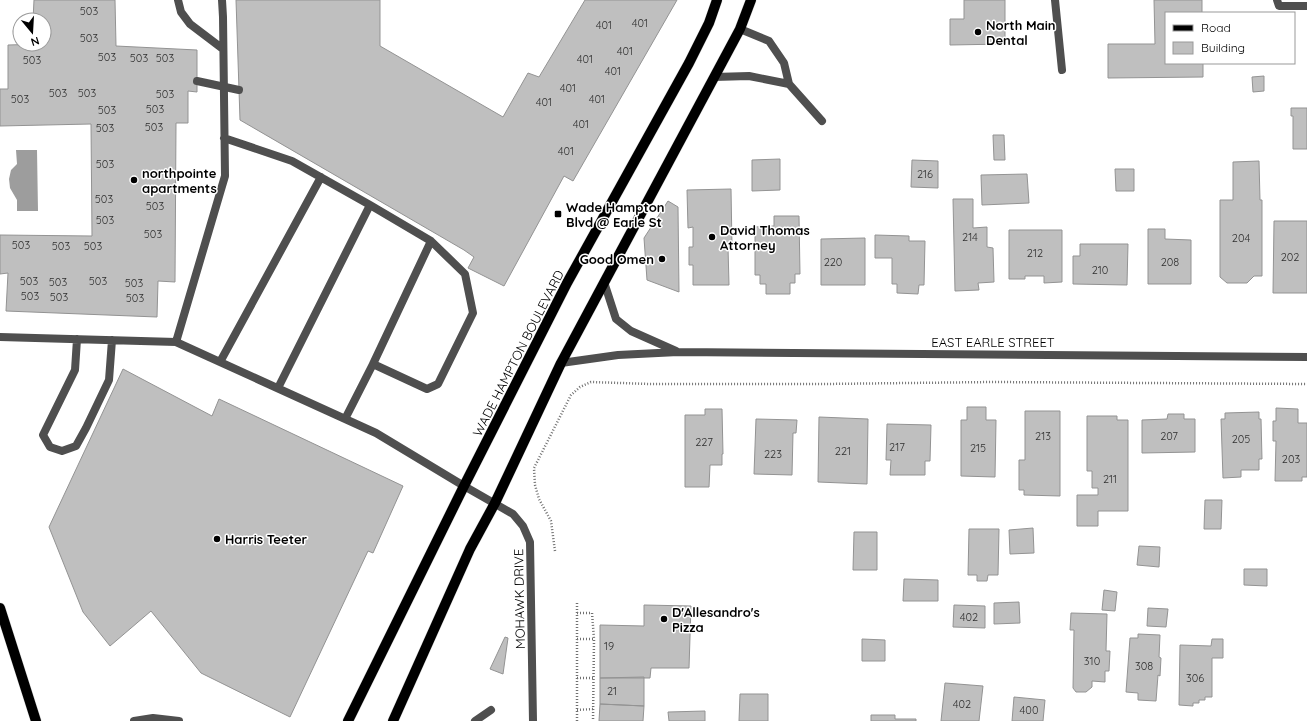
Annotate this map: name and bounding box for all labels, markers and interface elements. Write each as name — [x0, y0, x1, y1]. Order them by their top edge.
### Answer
house number: 503 — [80, 4, 98, 18]
north arrow — [12, 12, 52, 52]
legend — [1165, 12, 1295, 64]
house number: 401 — [632, 16, 648, 30]
place label: North Main Dental — [986, 17, 1056, 48]
house number: 401 — [596, 18, 612, 32]
text: Road — [1201, 20, 1231, 35]
marker: North Main Dental — [973, 27, 983, 37]
house number: 503 — [80, 31, 98, 45]
text: N — [29, 34, 41, 49]
text: Building — [1201, 40, 1245, 55]
house number: 401 — [617, 44, 633, 58]
house number: 503 — [98, 50, 116, 64]
house number: 503 — [130, 51, 148, 65]
house number: 503 — [156, 51, 174, 65]
house number: 401 — [577, 52, 593, 66]
house number: 503 — [23, 53, 41, 67]
house number: 401 — [605, 64, 621, 78]
house number: 401 — [560, 81, 576, 95]
house number: 503 — [49, 86, 67, 100]
house number: 503 — [78, 86, 96, 100]
house number: 503 — [156, 87, 174, 101]
house number: 503 — [11, 92, 29, 106]
house number: 401 — [589, 92, 605, 106]
house number: 401 — [536, 95, 552, 109]
house number: 503 — [146, 102, 164, 116]
house number: 503 — [98, 103, 116, 117]
house number: 401 — [573, 117, 589, 131]
house number: 503 — [145, 120, 163, 134]
house number: 503 — [96, 121, 114, 135]
house number: 401 — [558, 144, 574, 158]
house number: 503 — [96, 157, 114, 171]
place label: northpointe apartments — [142, 165, 217, 196]
house number: 216 — [917, 167, 933, 181]
marker: northpointe apartments — [129, 175, 139, 185]
house number: 503 — [95, 192, 113, 206]
house number: 503 — [146, 199, 164, 213]
place label: Wade Hampton Blvd @ Earle St — [566, 199, 665, 230]
marker: Wade Hampton Blvd @ Earle St — [553, 209, 563, 219]
house number: 503 — [96, 213, 114, 227]
place label: David Thomas Attorney — [720, 222, 810, 253]
house number: 503 — [144, 227, 162, 241]
house number: 214 — [962, 230, 978, 244]
house number: 204 — [1232, 231, 1250, 245]
marker: David Thomas Attorney — [707, 232, 717, 242]
house number: 503 — [12, 238, 30, 252]
house number: 503 — [52, 239, 70, 253]
house number: 503 — [84, 239, 102, 253]
house number: 212 — [1027, 246, 1043, 260]
house number: 202 — [1281, 250, 1299, 264]
place label: Good Omen — [580, 251, 654, 267]
marker: Good Omen — [657, 254, 667, 264]
house number: 220 — [824, 255, 842, 269]
house number: 208 — [1161, 255, 1179, 269]
house number: 210 — [1092, 263, 1108, 277]
street label: WADE HAMPTON BOULEVARD — [469, 267, 567, 439]
house number: 503 — [20, 274, 38, 288]
house number: 503 — [89, 274, 107, 288]
house number: 503 — [49, 275, 67, 289]
house number: 503 — [125, 276, 143, 290]
house number: 503 — [21, 289, 39, 303]
house number: 503 — [50, 290, 68, 304]
house number: 503 — [126, 291, 144, 305]
street label: EAST EARLE STREET — [931, 334, 1055, 350]
house number: 213 — [1035, 429, 1051, 443]
house number: 207 — [1160, 429, 1178, 443]
house number: 205 — [1232, 432, 1250, 446]
house number: 227 — [695, 435, 713, 449]
house number: 217 — [889, 440, 905, 454]
house number: 215 — [970, 441, 986, 455]
house number: 221 — [835, 444, 851, 458]
house number: 223 — [764, 447, 782, 461]
house number: 203 — [1282, 452, 1300, 466]
house number: 211 — [1103, 472, 1117, 486]
place label: Harris Teeter — [225, 531, 308, 547]
marker: Harris Teeter — [212, 534, 222, 544]
street label: MOHAWK DRIVE — [510, 549, 528, 649]
place label: D'Allesandro's Pizza — [672, 604, 760, 635]
house number: 402 — [960, 610, 978, 624]
marker: D'Allesandro's Pizza — [659, 614, 669, 624]
house number: 19 — [604, 639, 614, 653]
house number: 310 — [1084, 654, 1100, 668]
house number: 308 — [1135, 659, 1153, 673]
house number: 306 — [1186, 671, 1204, 685]
house number: 21 — [607, 684, 617, 698]
house number: 402 — [953, 697, 971, 711]
house number: 400 — [1020, 703, 1038, 717]

